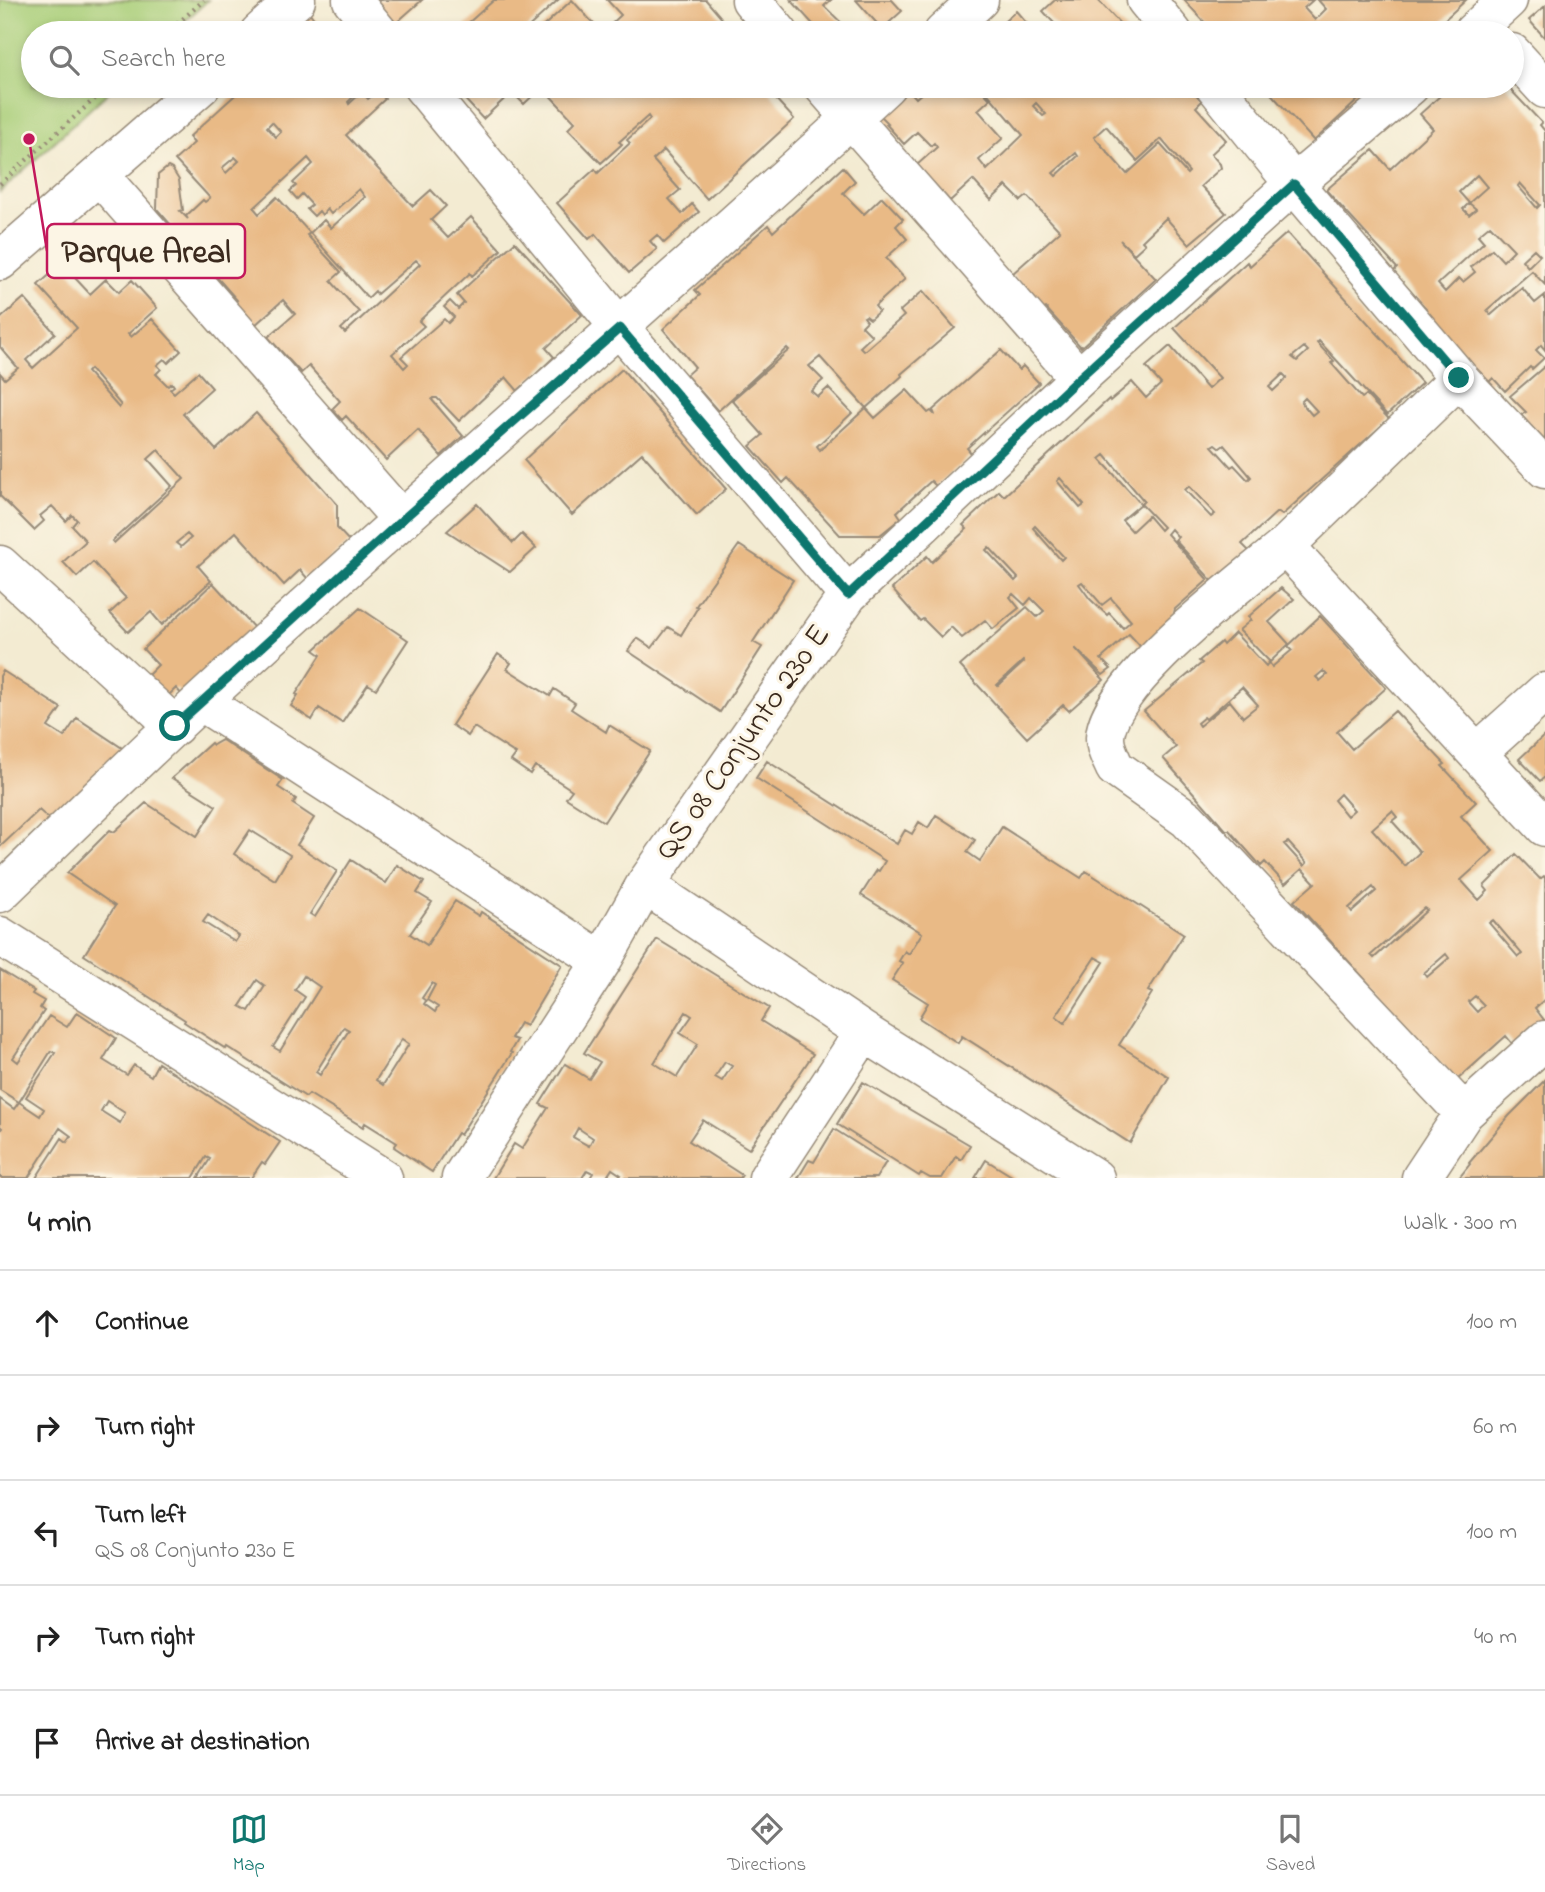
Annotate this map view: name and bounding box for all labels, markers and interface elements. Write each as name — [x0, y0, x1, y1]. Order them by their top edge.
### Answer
search box — [21, 21, 1524, 98]
icon: search — [45, 41, 83, 79]
text: Search here — [101, 41, 226, 79]
callout: Parque Areal — [47, 224, 245, 278]
text: Parque Areal — [61, 230, 231, 278]
route end — [1443, 362, 1474, 393]
street label: QS 08 Conjunto 230 E — [645, 615, 843, 871]
route start — [159, 710, 190, 741]
text: 4 min — [28, 1202, 91, 1246]
text: Walk · 300 m — [1403, 1207, 1517, 1240]
icon: ahead — [28, 1304, 66, 1342]
text: Continue — [95, 1304, 188, 1342]
text: 100 m — [1466, 1306, 1517, 1339]
icon: right — [28, 1409, 66, 1447]
text: Turn right — [95, 1409, 195, 1447]
text: 60 m — [1473, 1411, 1517, 1444]
text: Turn left — [95, 1497, 186, 1535]
icon: left — [28, 1514, 66, 1552]
text: 100 m — [1466, 1516, 1517, 1549]
text: QS 08 Conjunto 230 E — [95, 1535, 296, 1568]
icon: right — [28, 1619, 66, 1657]
text: Turn right — [95, 1619, 195, 1657]
text: 40 m — [1474, 1621, 1517, 1654]
icon: arrive — [28, 1724, 66, 1762]
text: Arrive at destination — [95, 1724, 310, 1762]
tab: Map — [230, 1810, 268, 1879]
tab: Directions — [727, 1810, 806, 1879]
tab: Saved — [1266, 1810, 1315, 1879]

